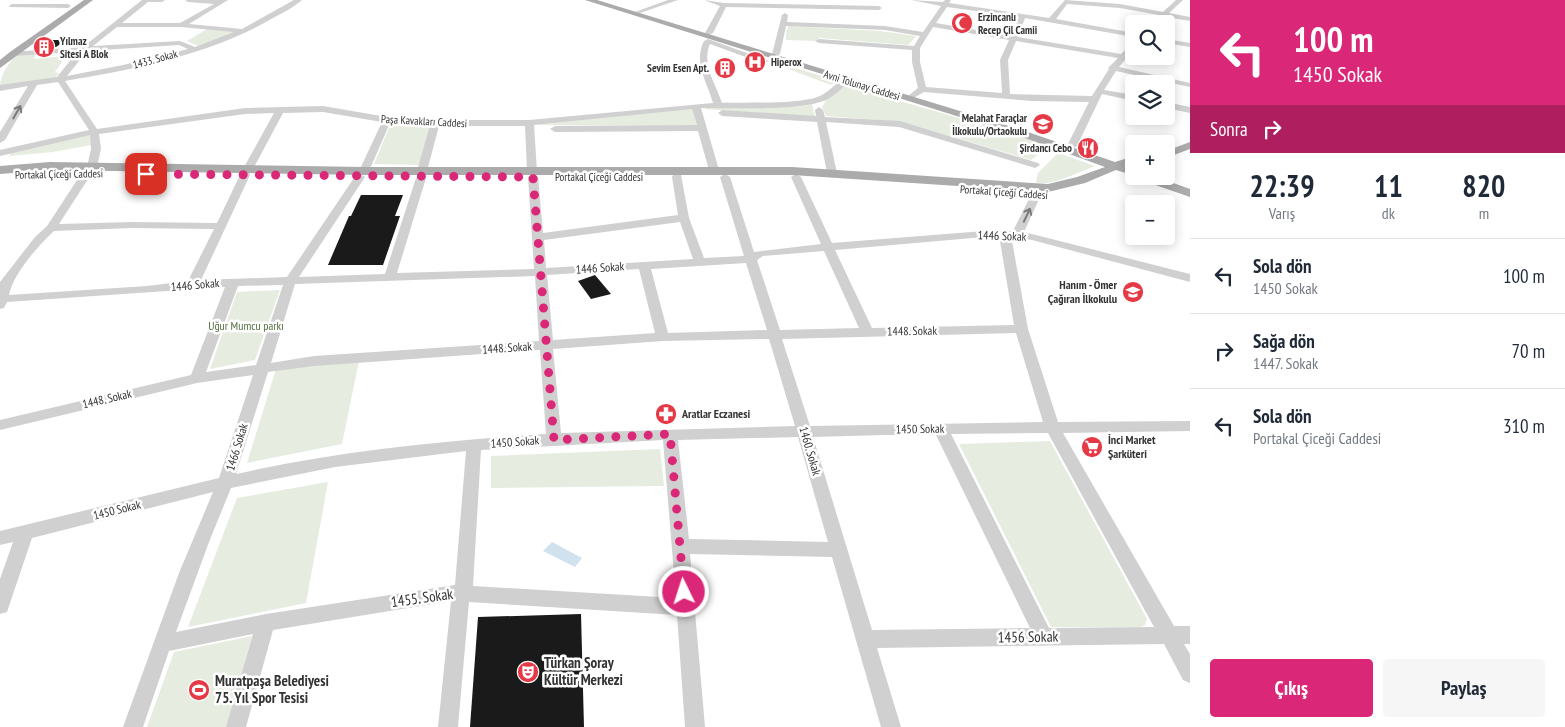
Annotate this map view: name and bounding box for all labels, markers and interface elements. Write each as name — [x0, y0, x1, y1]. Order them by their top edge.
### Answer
place label: Erzincanlı Recep Çil Camii — [978, 10, 1038, 37]
mosque icon: Erzincanlı Recep Çil Camii — [950, 11, 974, 35]
map controls — [1125, 15, 1175, 245]
button: search — [1125, 15, 1175, 65]
text: 100 m — [1293, 16, 1374, 62]
icon: left — [1210, 20, 1275, 85]
place label: Yılmaz Sitesi A Blok — [59, 34, 109, 61]
building icon: Yılmaz Sitesi A Blok — [32, 35, 56, 59]
street label: 1433. Sokak — [131, 46, 180, 72]
hospital icon: Hiperox — [743, 50, 767, 74]
place label: Hiperox — [771, 55, 802, 69]
building icon: Sevim Esen Apt. — [713, 56, 737, 80]
text: 1450 Sokak — [1293, 60, 1382, 88]
place label: Sevim Esen Apt. — [647, 61, 709, 75]
street label: Avni Tolunay Caddesi — [822, 67, 902, 103]
button: layers — [1125, 75, 1175, 125]
one-way arrow — [12, 105, 22, 119]
place label: Melahat Faraçlar İlkokulu/Ortaokulu — [952, 111, 1028, 138]
street label: Paşa Kavakları Caddesi — [381, 112, 467, 130]
school or university icon: Melahat Faraçlar İlkokulu/Ortaokulu — [1031, 112, 1055, 136]
icon: right — [1258, 115, 1286, 143]
text: Sonra — [1210, 117, 1248, 141]
button: + — [1125, 135, 1175, 185]
restaurant icon: Şirdancı Cebo — [1076, 136, 1100, 160]
place label: Şirdancı Cebo — [1019, 141, 1072, 155]
pin — [125, 153, 167, 195]
icon: arrive — [132, 160, 160, 188]
street label: Portakal Çiceği Caddesi — [15, 166, 103, 182]
text: 22:39 — [1250, 166, 1314, 205]
text: 11 — [1374, 166, 1403, 205]
text: 820 — [1462, 166, 1505, 205]
street label: Portakal Çiceği Caddesi — [555, 170, 643, 184]
street label: Portakal Çiceği Caddesi — [960, 182, 1048, 202]
button: − — [1125, 195, 1175, 245]
text: Varış — [1269, 203, 1295, 223]
text: dk — [1382, 203, 1395, 223]
text: m — [1479, 203, 1489, 223]
one-way arrow — [1022, 207, 1032, 222]
street label: 1446 Sokak — [977, 227, 1027, 244]
text: Sola dön — [1253, 254, 1312, 278]
street label: 1446 Sokak — [575, 258, 625, 277]
icon: left — [1210, 262, 1238, 290]
text: 100 m — [1503, 264, 1545, 288]
street label: 1446 Sokak — [170, 275, 220, 294]
place label: Hanım - Ömer Çağıran İlkokulu — [1048, 277, 1117, 306]
text: 1450 Sokak — [1253, 278, 1318, 298]
school or university icon: Hanım - Ömer Çağıran İlkokulu — [1121, 280, 1145, 304]
park label: Uğur Mumcu parkı — [208, 318, 284, 333]
street label: 1448. Sokak — [887, 323, 937, 338]
text: Sağa dön — [1253, 329, 1315, 353]
icon: right — [1210, 337, 1238, 365]
street label: 1448. Sokak — [482, 338, 533, 357]
text: 70 m — [1512, 339, 1545, 363]
text: 1447. Sokak — [1253, 353, 1318, 373]
street label: 1448. Sokak — [81, 386, 133, 411]
pharmacy icon: Aratlar Eczanesi — [654, 402, 678, 426]
text: Sola dön — [1253, 404, 1312, 428]
place label: Aratlar Eczanesi — [681, 406, 750, 421]
icon: left — [1210, 412, 1238, 440]
text: 310 m — [1503, 414, 1545, 438]
street label: 1466 Sokak — [222, 421, 251, 472]
street label: 1450 Sokak — [896, 421, 945, 436]
street label: 1460. Sokak — [796, 425, 825, 477]
text: Portakal Çiceği Caddesi — [1253, 428, 1381, 448]
street label: 1450 Sokak — [490, 432, 540, 451]
place label: İnci Market Şarküteri — [1108, 432, 1156, 461]
supermarket icon: İnci Market Şarküteri — [1080, 435, 1104, 459]
street label: 1450 Sokak — [91, 496, 143, 523]
position arrow — [657, 565, 709, 617]
street label: 1455. Sokak — [390, 584, 454, 611]
street label: 1456 Sokak — [997, 626, 1059, 647]
place label: Türkan Şoray Kültür Merkezi — [544, 653, 623, 689]
button: Çıkış — [1210, 659, 1373, 717]
button: Paylaş — [1383, 659, 1545, 717]
theatre icon: Türkan Şoray Kültür Merkezi — [516, 660, 540, 684]
place label: Muratpaşa Belediyesi 75. Yıl Spor Tesisi — [215, 671, 329, 707]
sports icon: Muratpaşa Belediyesi 75. Yıl Spor Tesisi — [187, 678, 211, 702]

